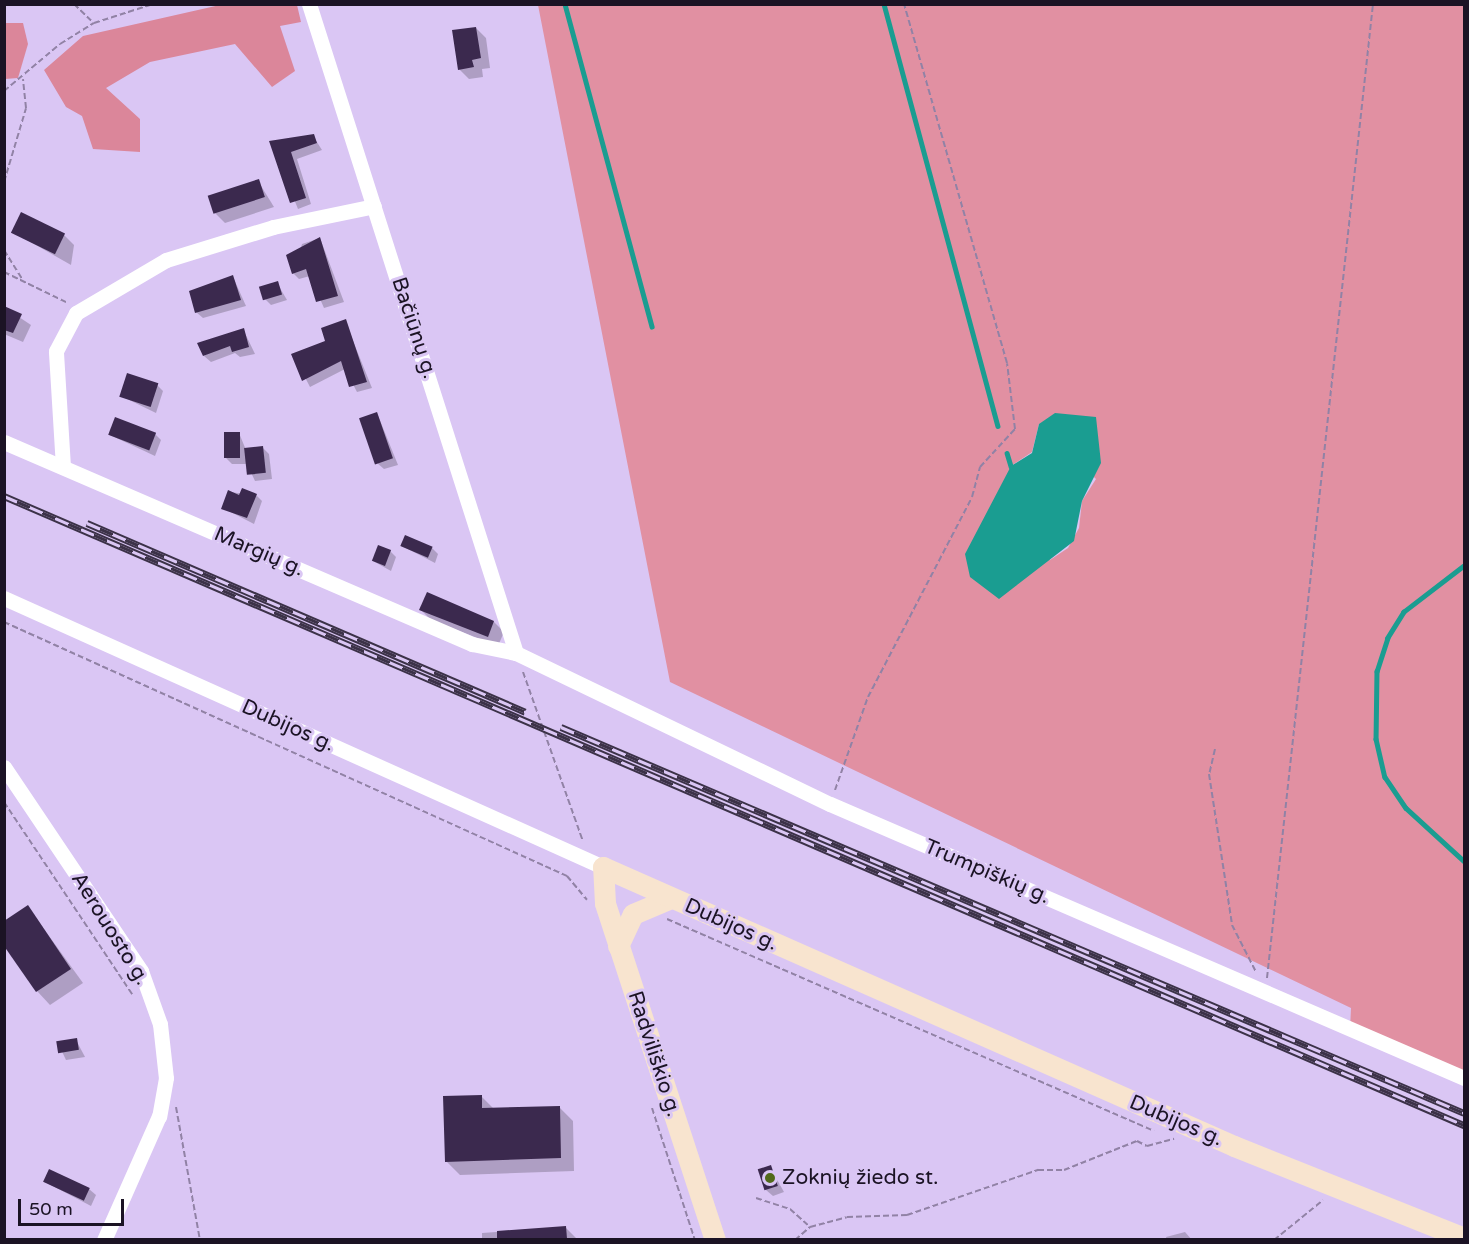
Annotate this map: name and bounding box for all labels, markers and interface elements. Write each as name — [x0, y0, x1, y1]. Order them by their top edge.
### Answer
street label: Bačiūnų g. — [386, 274, 442, 382]
street label: Margių g. — [210, 522, 308, 582]
street label: Dubijos g. — [238, 694, 338, 758]
street label: Trumpiškių g. — [920, 834, 1054, 910]
street label: Aerouosto g. — [65, 868, 155, 990]
street label: Dubijos g. — [681, 893, 781, 957]
street label: Radviliškio g. — [622, 988, 686, 1120]
street label: Dubijos g. — [1125, 1090, 1227, 1152]
place label: Zoknių žiedo st. — [782, 1165, 938, 1191]
marker: Zoknių žiedo st. — [763, 1171, 777, 1185]
scale bar — [21, 1187, 128, 1225]
text: 50 m — [29, 1198, 73, 1220]

